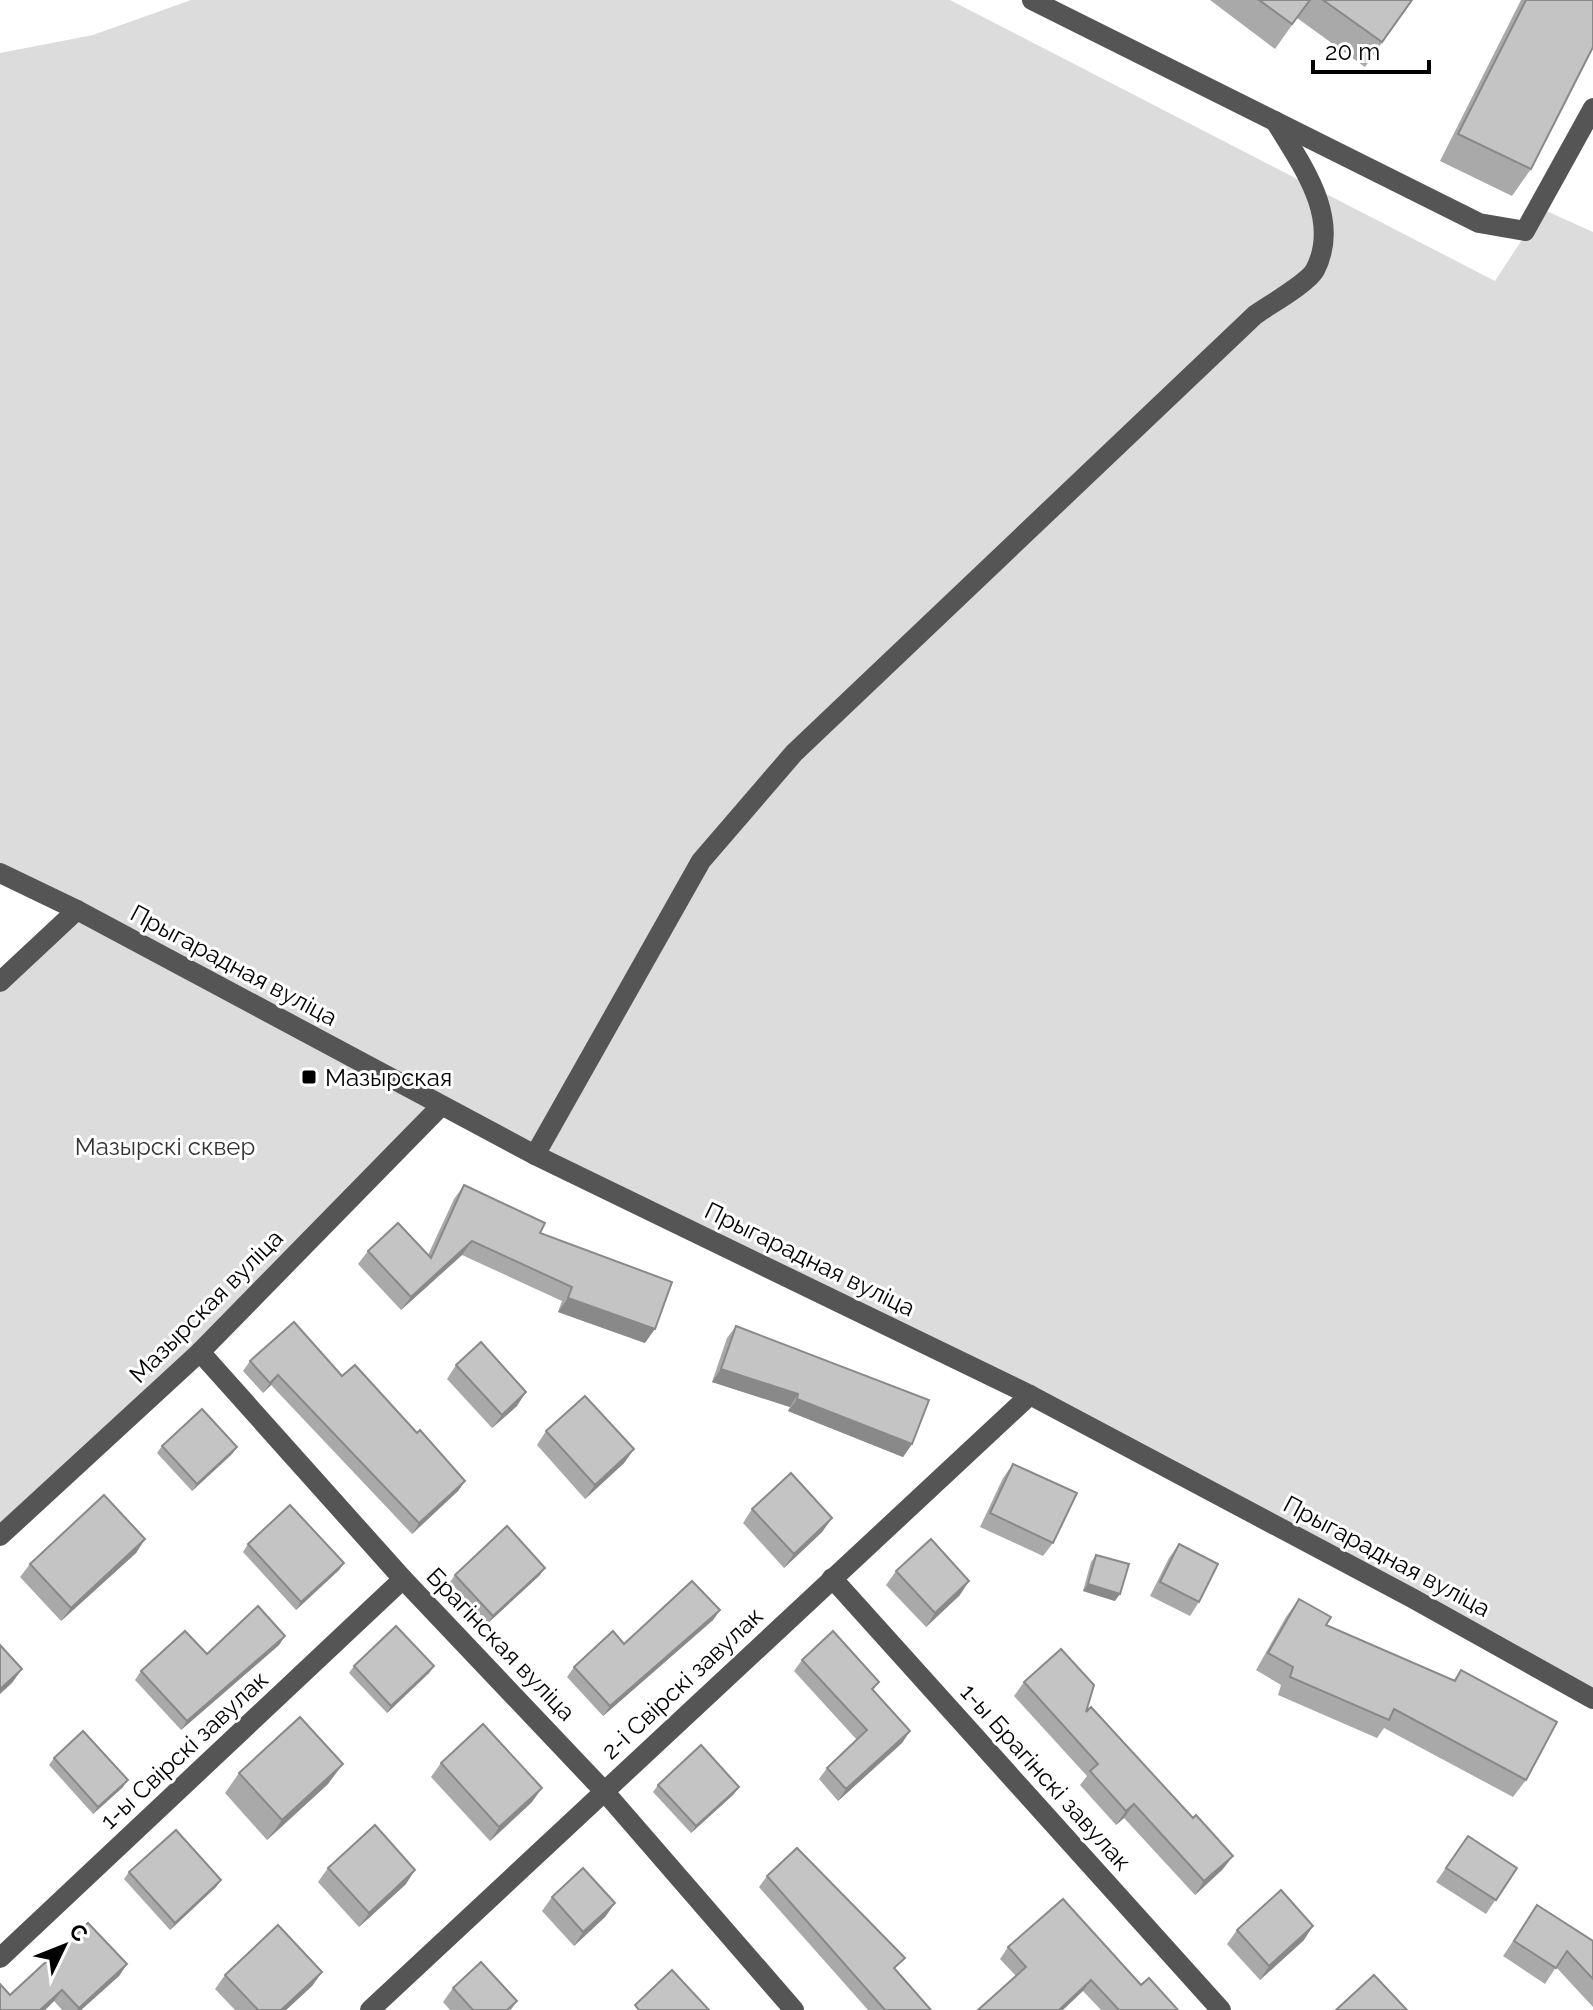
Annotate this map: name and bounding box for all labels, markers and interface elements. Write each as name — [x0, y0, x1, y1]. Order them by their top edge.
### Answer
scale bar — [1313, 24, 1429, 74]
text: 20 m — [1325, 37, 1380, 66]
street label: Прыгарадная вуліца — [126, 898, 342, 1032]
place label: Мазырская — [325, 1063, 452, 1092]
marker: Мазырская — [300, 1068, 318, 1086]
park label: Мазырскі сквер — [75, 1132, 255, 1161]
street label: Прыгарадная вуліца — [700, 1196, 920, 1322]
street label: Мазырская вуліца — [123, 1223, 289, 1389]
street label: Прыгарадная вуліца — [1279, 1489, 1495, 1623]
street label: Брагінская вуліца — [421, 1561, 581, 1727]
street label: 2-і Свірскі завулак — [595, 1601, 769, 1765]
street label: 1-ы Свірскі завулак — [94, 1665, 274, 1835]
street label: 1-ы Брагінскі завулак — [955, 1678, 1137, 1876]
north arrow — [24, 1906, 104, 1986]
text: С — [64, 1918, 93, 1947]

